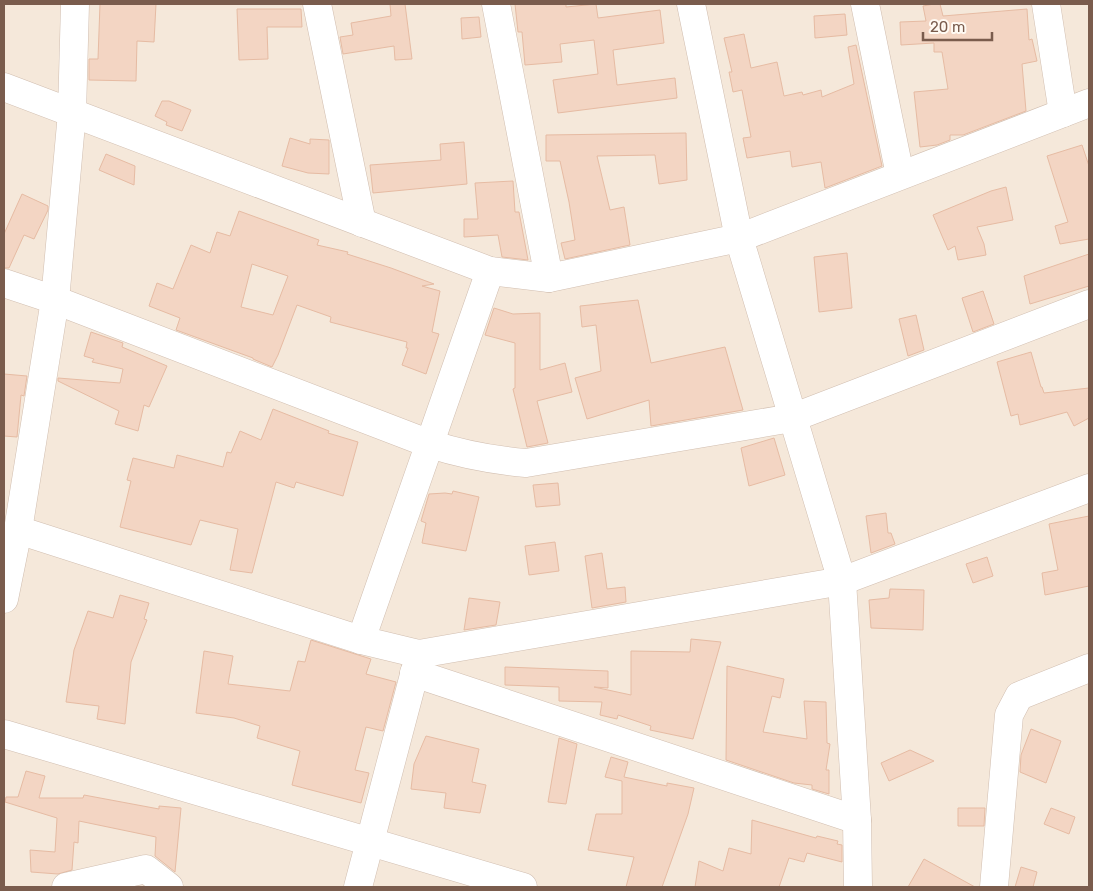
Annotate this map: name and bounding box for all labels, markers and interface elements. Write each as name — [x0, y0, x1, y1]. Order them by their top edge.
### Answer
scale bar — [923, 10, 992, 42]
text: 20 m — [930, 18, 965, 36]

